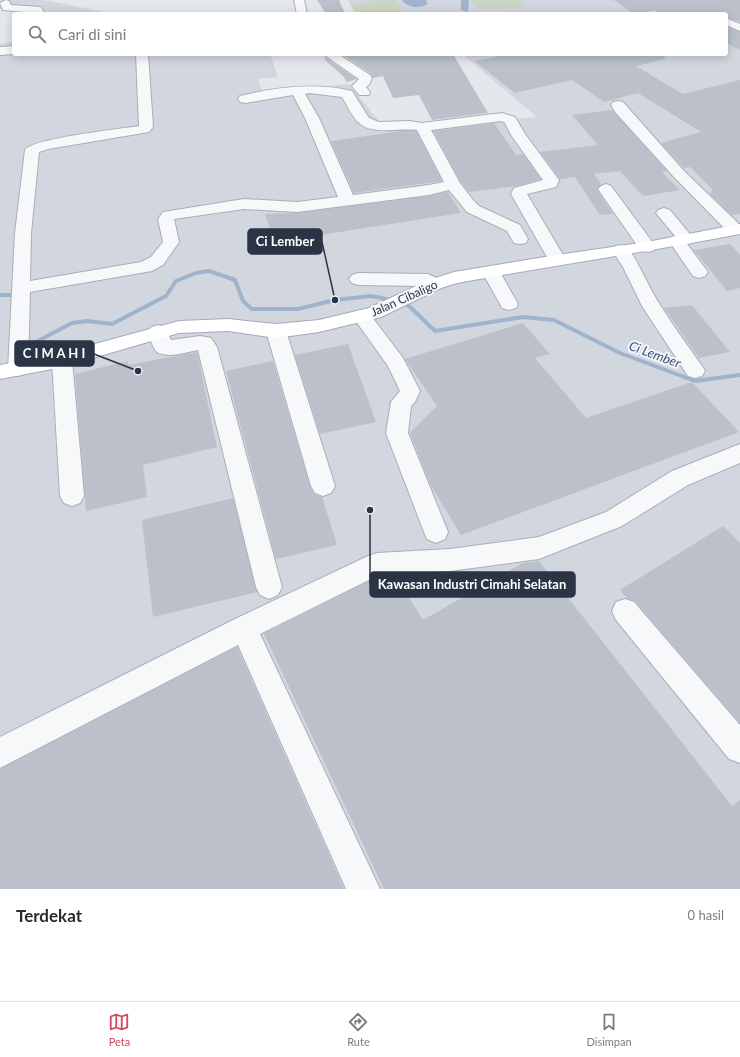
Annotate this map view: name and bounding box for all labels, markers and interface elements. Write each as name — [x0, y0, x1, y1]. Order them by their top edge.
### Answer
search box — [12, 12, 728, 56]
icon: search — [26, 23, 48, 45]
text: Cari di sini — [58, 25, 126, 43]
callout: Ci Lember — [248, 229, 322, 254]
text: Ci Lember — [256, 233, 314, 249]
street label: Jalan Cibaligo — [368, 277, 440, 319]
water label: Ci Lember — [627, 337, 684, 371]
callout: C I M A H I — [15, 341, 94, 366]
text: C I M A H I — [23, 345, 85, 361]
callout: Kawasan Industri Cimahi Selatan — [370, 572, 575, 597]
text: Kawasan Industri Cimahi Selatan — [378, 576, 566, 592]
text: Terdekat — [16, 905, 82, 926]
text: 0 hasil — [688, 907, 724, 923]
tab: Peta — [108, 1011, 130, 1048]
tab: Rute — [347, 1011, 370, 1048]
tab: Disimpan — [586, 1011, 632, 1048]

